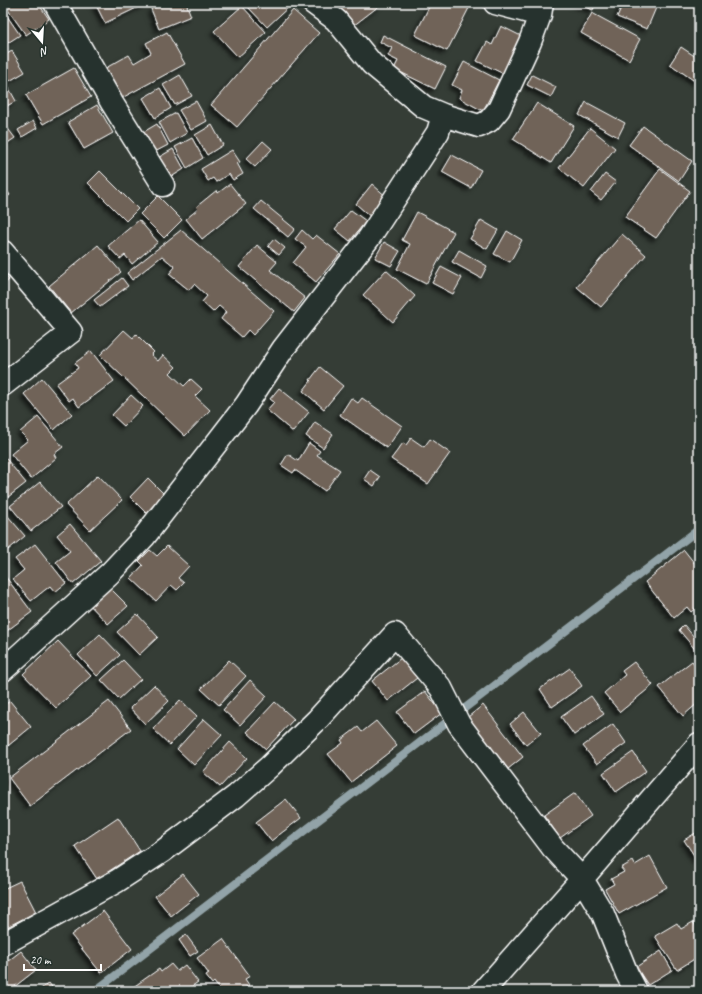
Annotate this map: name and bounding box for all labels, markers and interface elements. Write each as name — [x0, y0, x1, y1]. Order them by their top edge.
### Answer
north arrow — [22, 22, 62, 62]
text: N — [38, 44, 50, 60]
scale bar — [24, 946, 101, 972]
text: 20 m — [30, 952, 52, 968]

